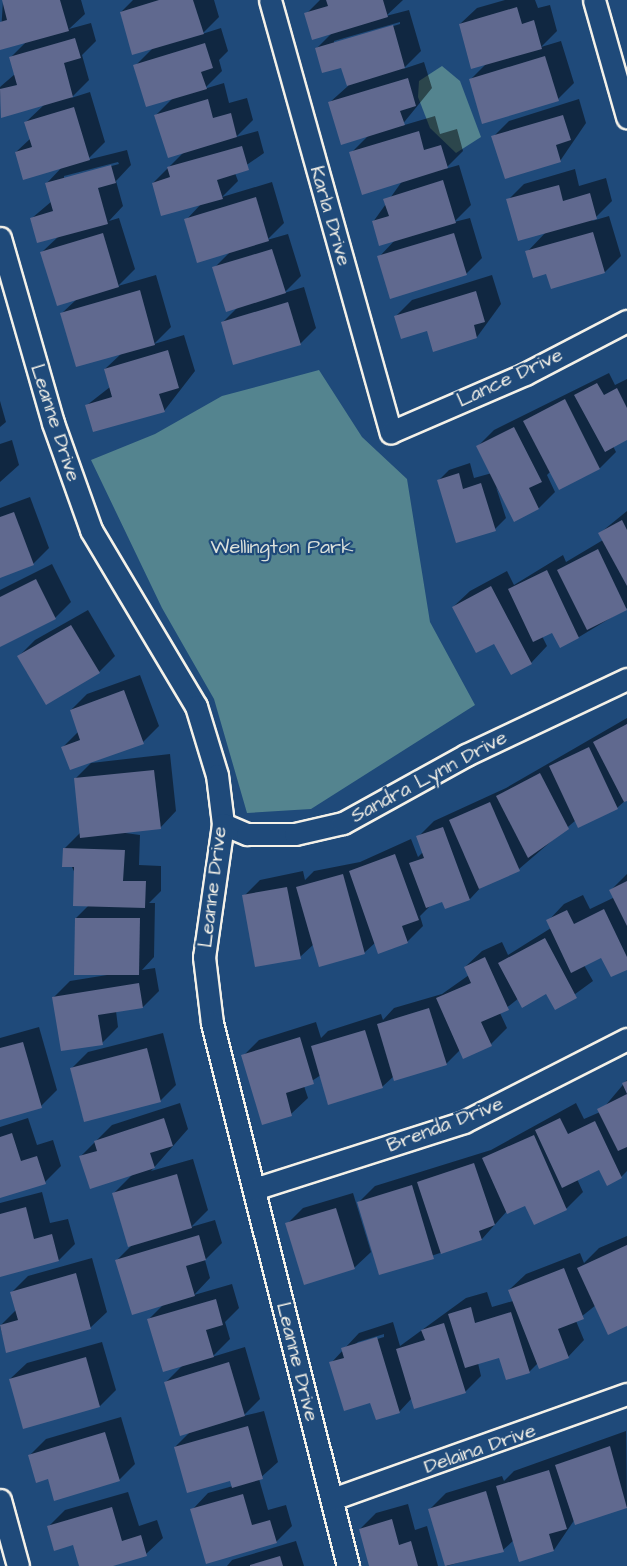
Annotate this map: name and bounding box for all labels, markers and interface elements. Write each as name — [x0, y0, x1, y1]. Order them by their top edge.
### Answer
street label: Karla Drive — [304, 163, 356, 269]
street label: Lance Drive — [453, 343, 567, 413]
street label: Leanne Drive — [25, 361, 85, 485]
park label: Wellington Park — [211, 535, 353, 559]
street label: Sandra Lynn Drive — [347, 726, 511, 828]
street label: Leanne Drive — [194, 825, 232, 949]
street label: Brenda Drive — [383, 1092, 507, 1158]
street label: Leanne Drive — [271, 1300, 323, 1424]
street label: Delaina Drive — [421, 1419, 539, 1479]

